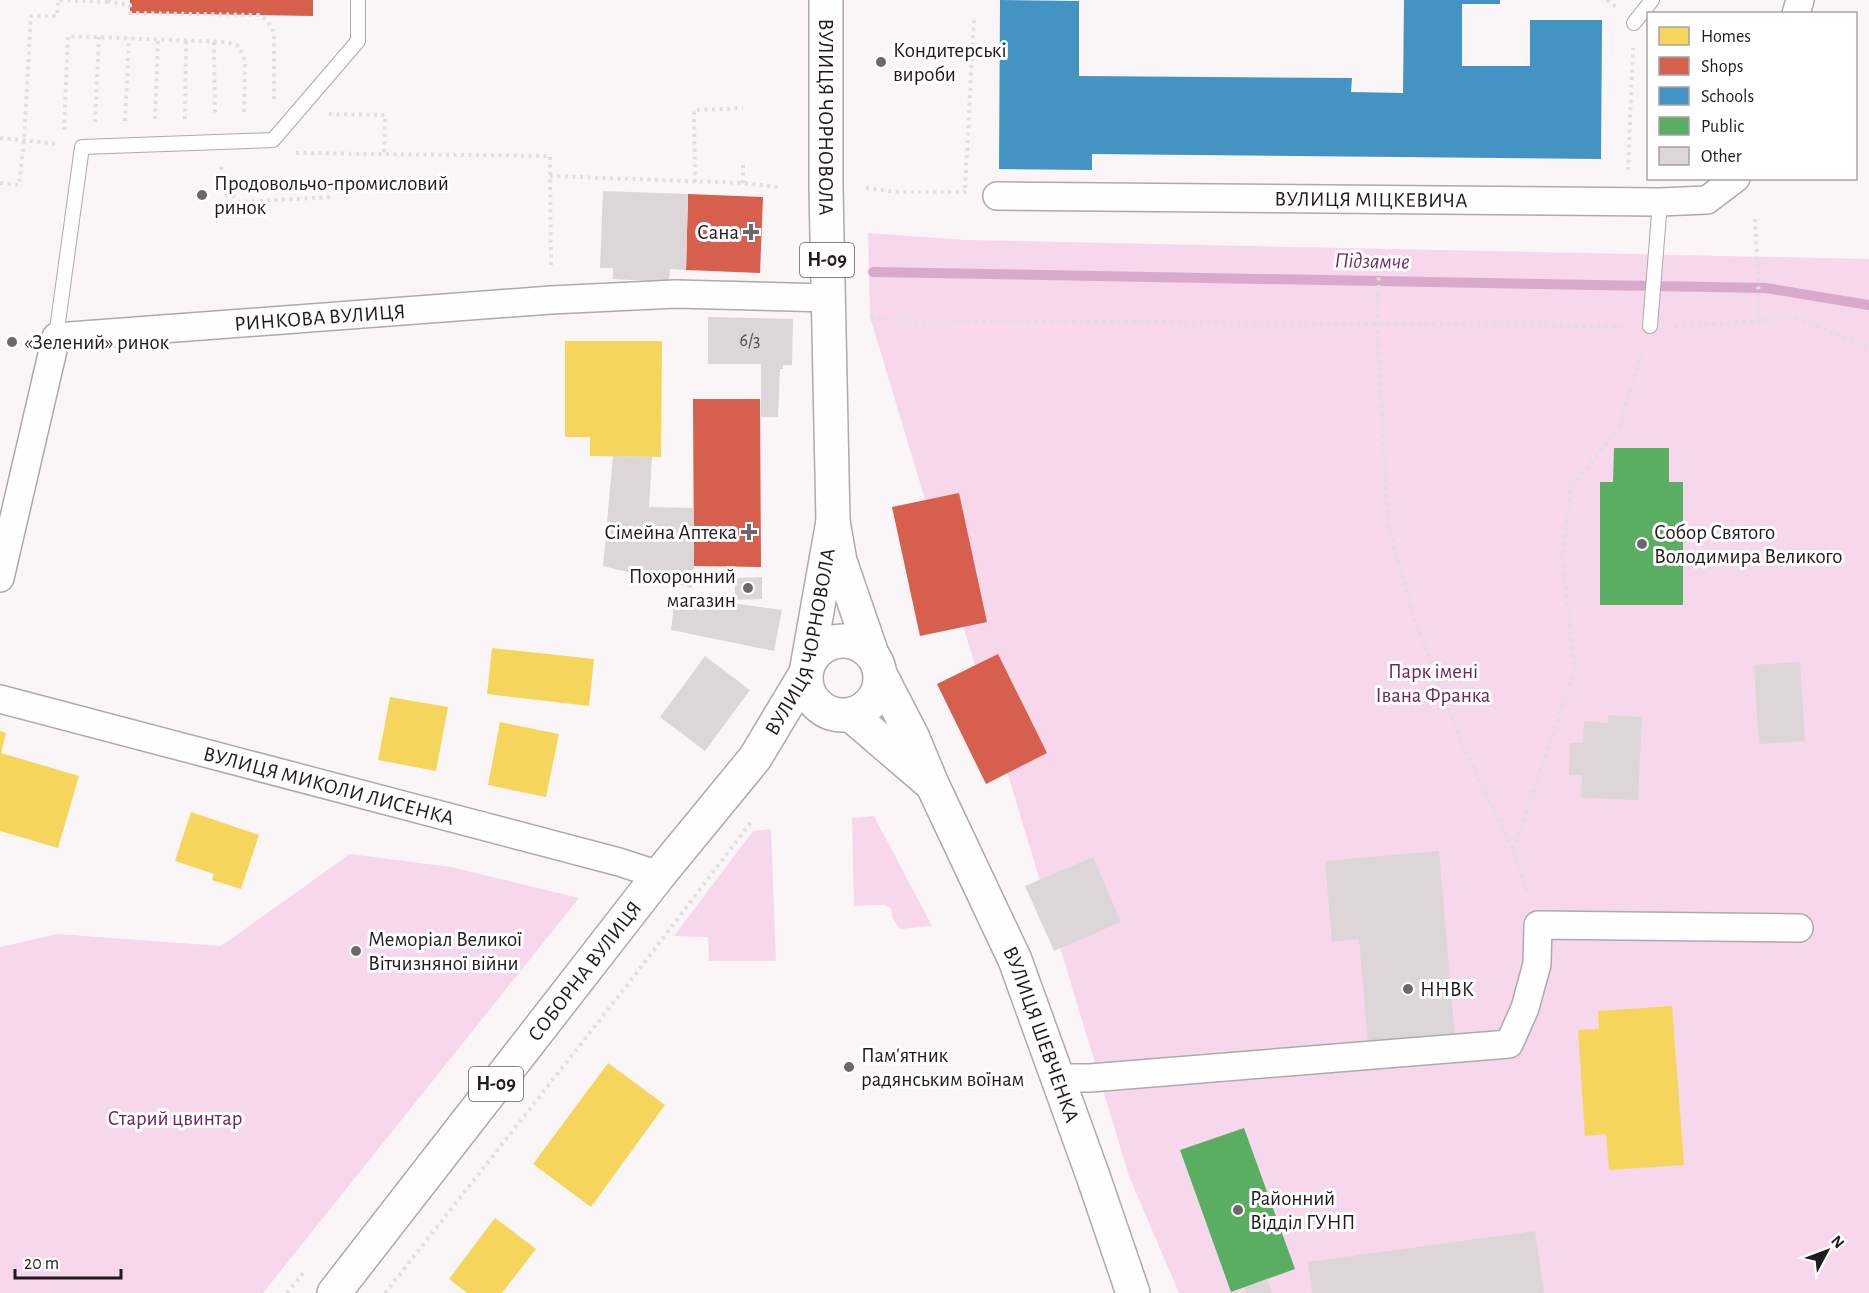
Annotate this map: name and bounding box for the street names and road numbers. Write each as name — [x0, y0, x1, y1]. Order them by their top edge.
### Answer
street label: ВУЛИЦЯ ЧОРНОВОЛА — [816, 18, 837, 216]
street label: ВУЛИЦЯ МІЦКЕВИЧА — [1274, 188, 1468, 211]
road number: Н-09 — [800, 243, 854, 277]
street label: РИНКОВА ВУЛИЦЯ — [233, 300, 406, 334]
street label: ВУЛИЦЯ ЧОРНОВОЛА — [761, 547, 838, 739]
street label: ВУЛИЦЯ МИКОЛИ ЛИСЕНКА — [201, 743, 456, 829]
street label: СОБОРНА ВУЛИЦЯ — [524, 897, 645, 1045]
street label: ВУЛИЦЯ ШЕВЧЕНКА — [1000, 943, 1083, 1125]
road number: Н-09 — [469, 1067, 523, 1101]

